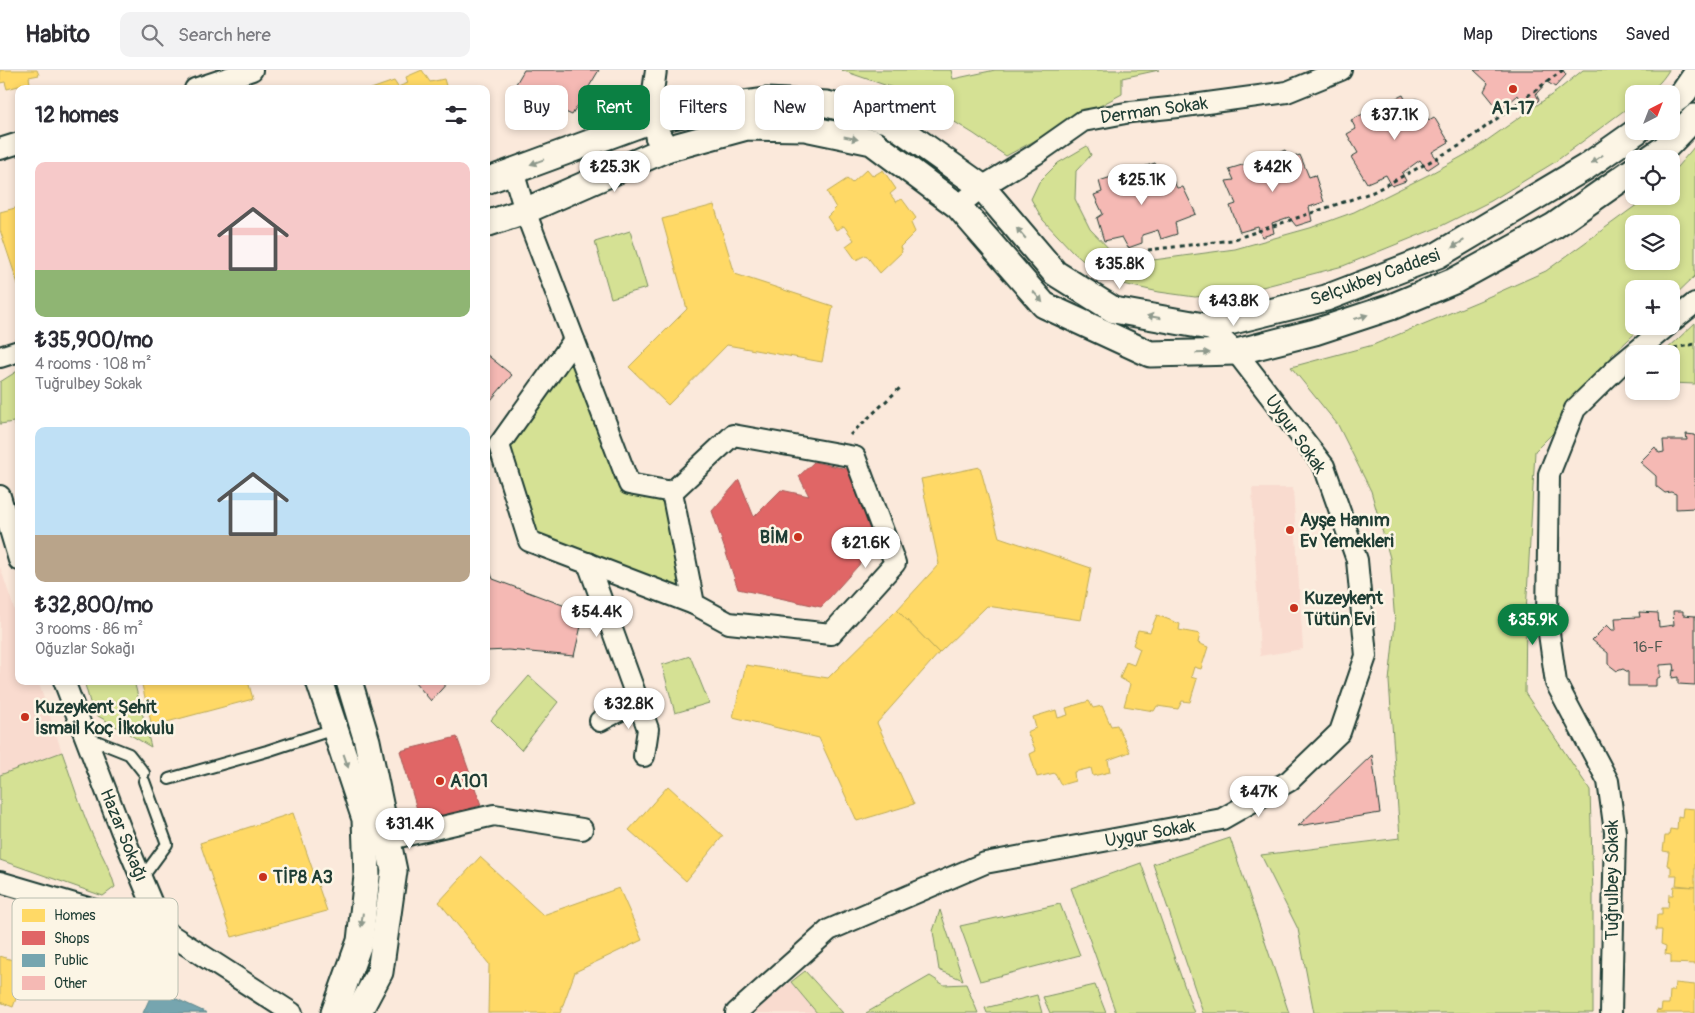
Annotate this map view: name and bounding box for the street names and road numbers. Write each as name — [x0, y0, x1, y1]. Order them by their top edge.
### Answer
street label: Derman Sokak — [1099, 92, 1210, 129]
street label: Selçukbey Caddesi — [1307, 243, 1443, 312]
street label: Uygur Sokak — [1260, 390, 1332, 479]
street label: Hazar Sokağı — [94, 785, 153, 885]
street label: Uygur Sokak — [1103, 814, 1198, 853]
street label: Tuğrulbey Sokak — [1601, 819, 1624, 940]

